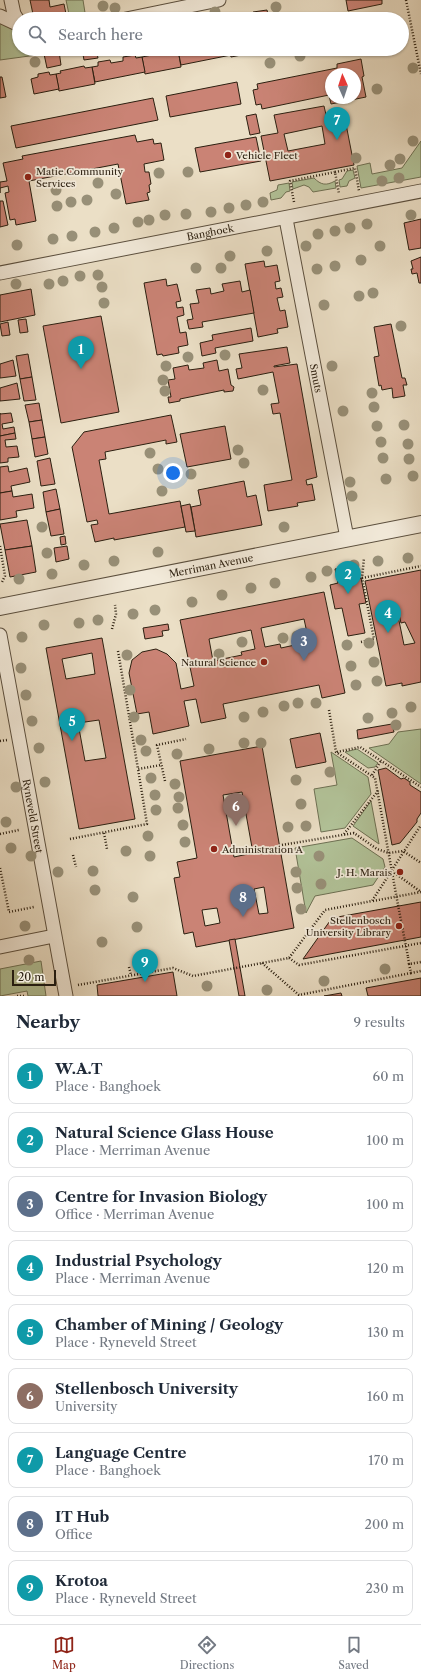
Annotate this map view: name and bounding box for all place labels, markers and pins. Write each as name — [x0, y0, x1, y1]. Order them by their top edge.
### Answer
pin: 7 — [324, 107, 350, 140]
place label: Vehicle Fleet — [235, 149, 298, 162]
marker: Vehicle Fleet — [223, 150, 233, 160]
place label: Matie Community Services — [36, 165, 124, 190]
marker: Matie Community Services — [23, 172, 33, 182]
pin: 1 — [68, 336, 94, 369]
pin: 2 — [335, 561, 361, 594]
pin: 4 — [375, 600, 401, 633]
pin: 3 — [291, 628, 317, 661]
place label: Natural Science — [181, 656, 256, 669]
marker: Natural Science — [259, 657, 269, 667]
pin: 5 — [59, 708, 85, 741]
pin: 6 — [223, 793, 249, 826]
place label: Administration A — [221, 843, 304, 856]
marker: Administration A — [209, 844, 219, 854]
place label: J. H. Marais — [335, 866, 392, 879]
marker: J. H. Marais — [395, 867, 405, 877]
pin: 8 — [230, 884, 256, 917]
place label: Stellenbosch University Library — [306, 914, 392, 939]
marker: Stellenbosch University Library — [394, 921, 404, 931]
pin: 9 — [132, 949, 158, 982]

